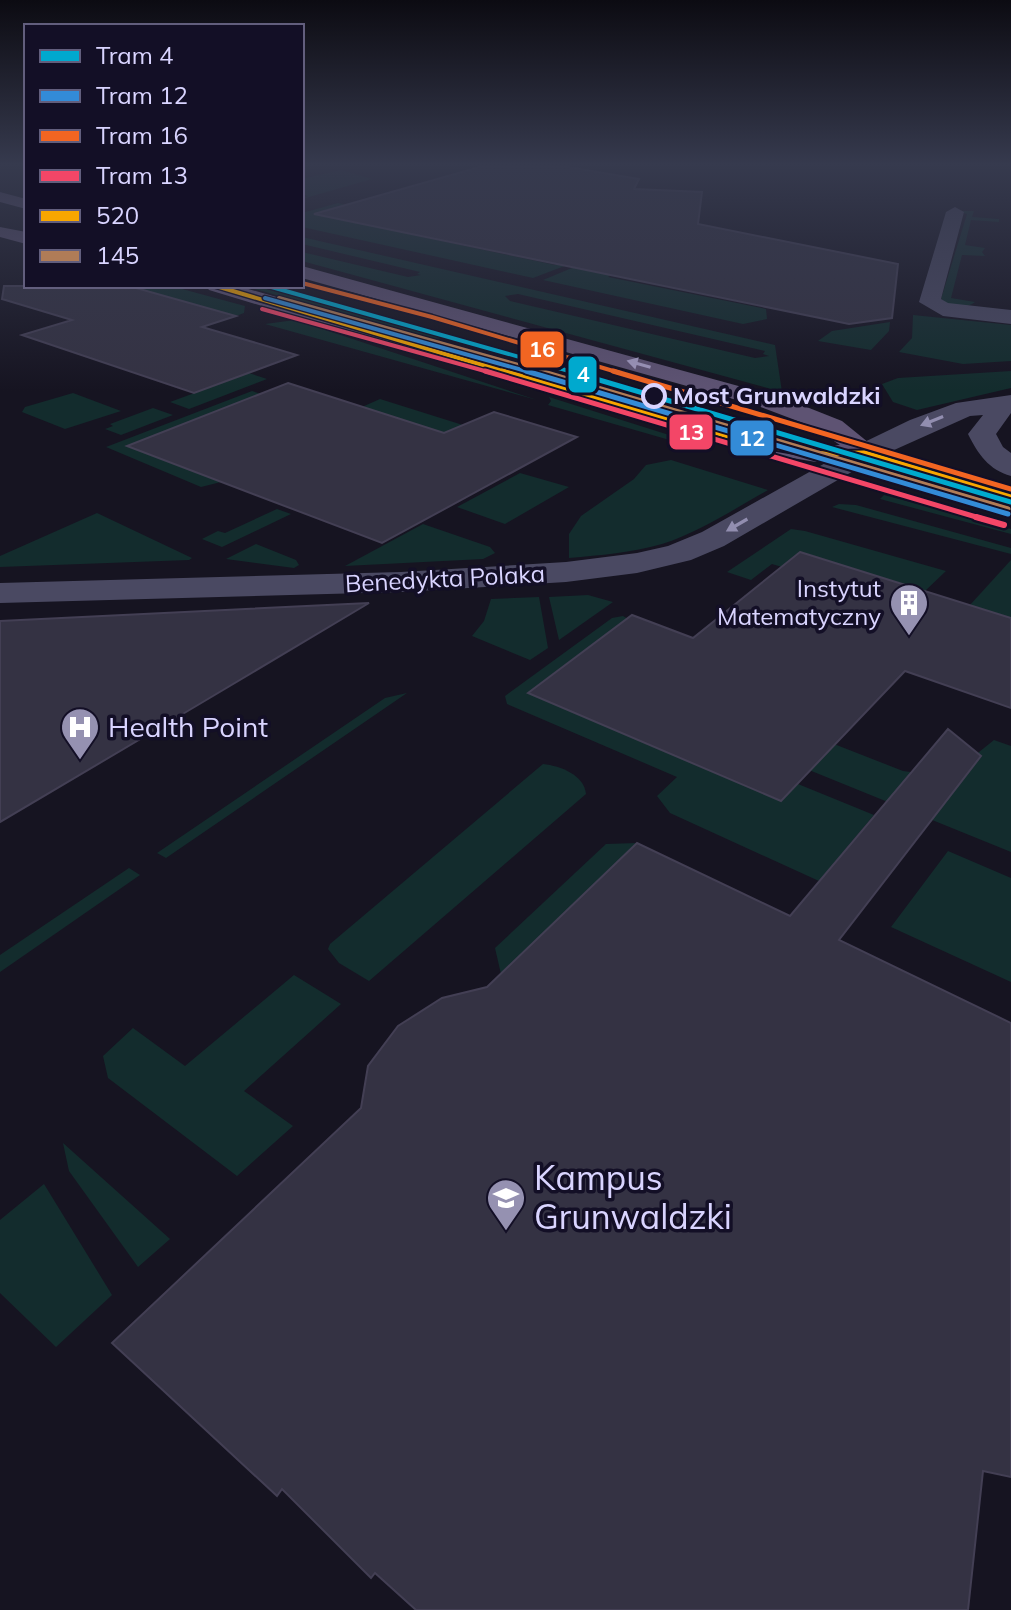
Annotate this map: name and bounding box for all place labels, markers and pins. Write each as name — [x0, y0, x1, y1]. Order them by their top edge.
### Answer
place label: Most Grunwaldzki — [673, 380, 881, 410]
marker: Most Grunwaldzki — [642, 384, 666, 408]
place label: Instytut Matematyczny — [717, 573, 881, 631]
building icon: Instytut Matematyczny — [888, 582, 930, 637]
hospital icon: Health Point — [59, 706, 101, 761]
place label: Health Point — [108, 709, 268, 744]
place label: Kampus Grunwaldzki — [534, 1156, 732, 1238]
school or university icon: Kampus Grunwaldzki — [485, 1177, 527, 1232]

